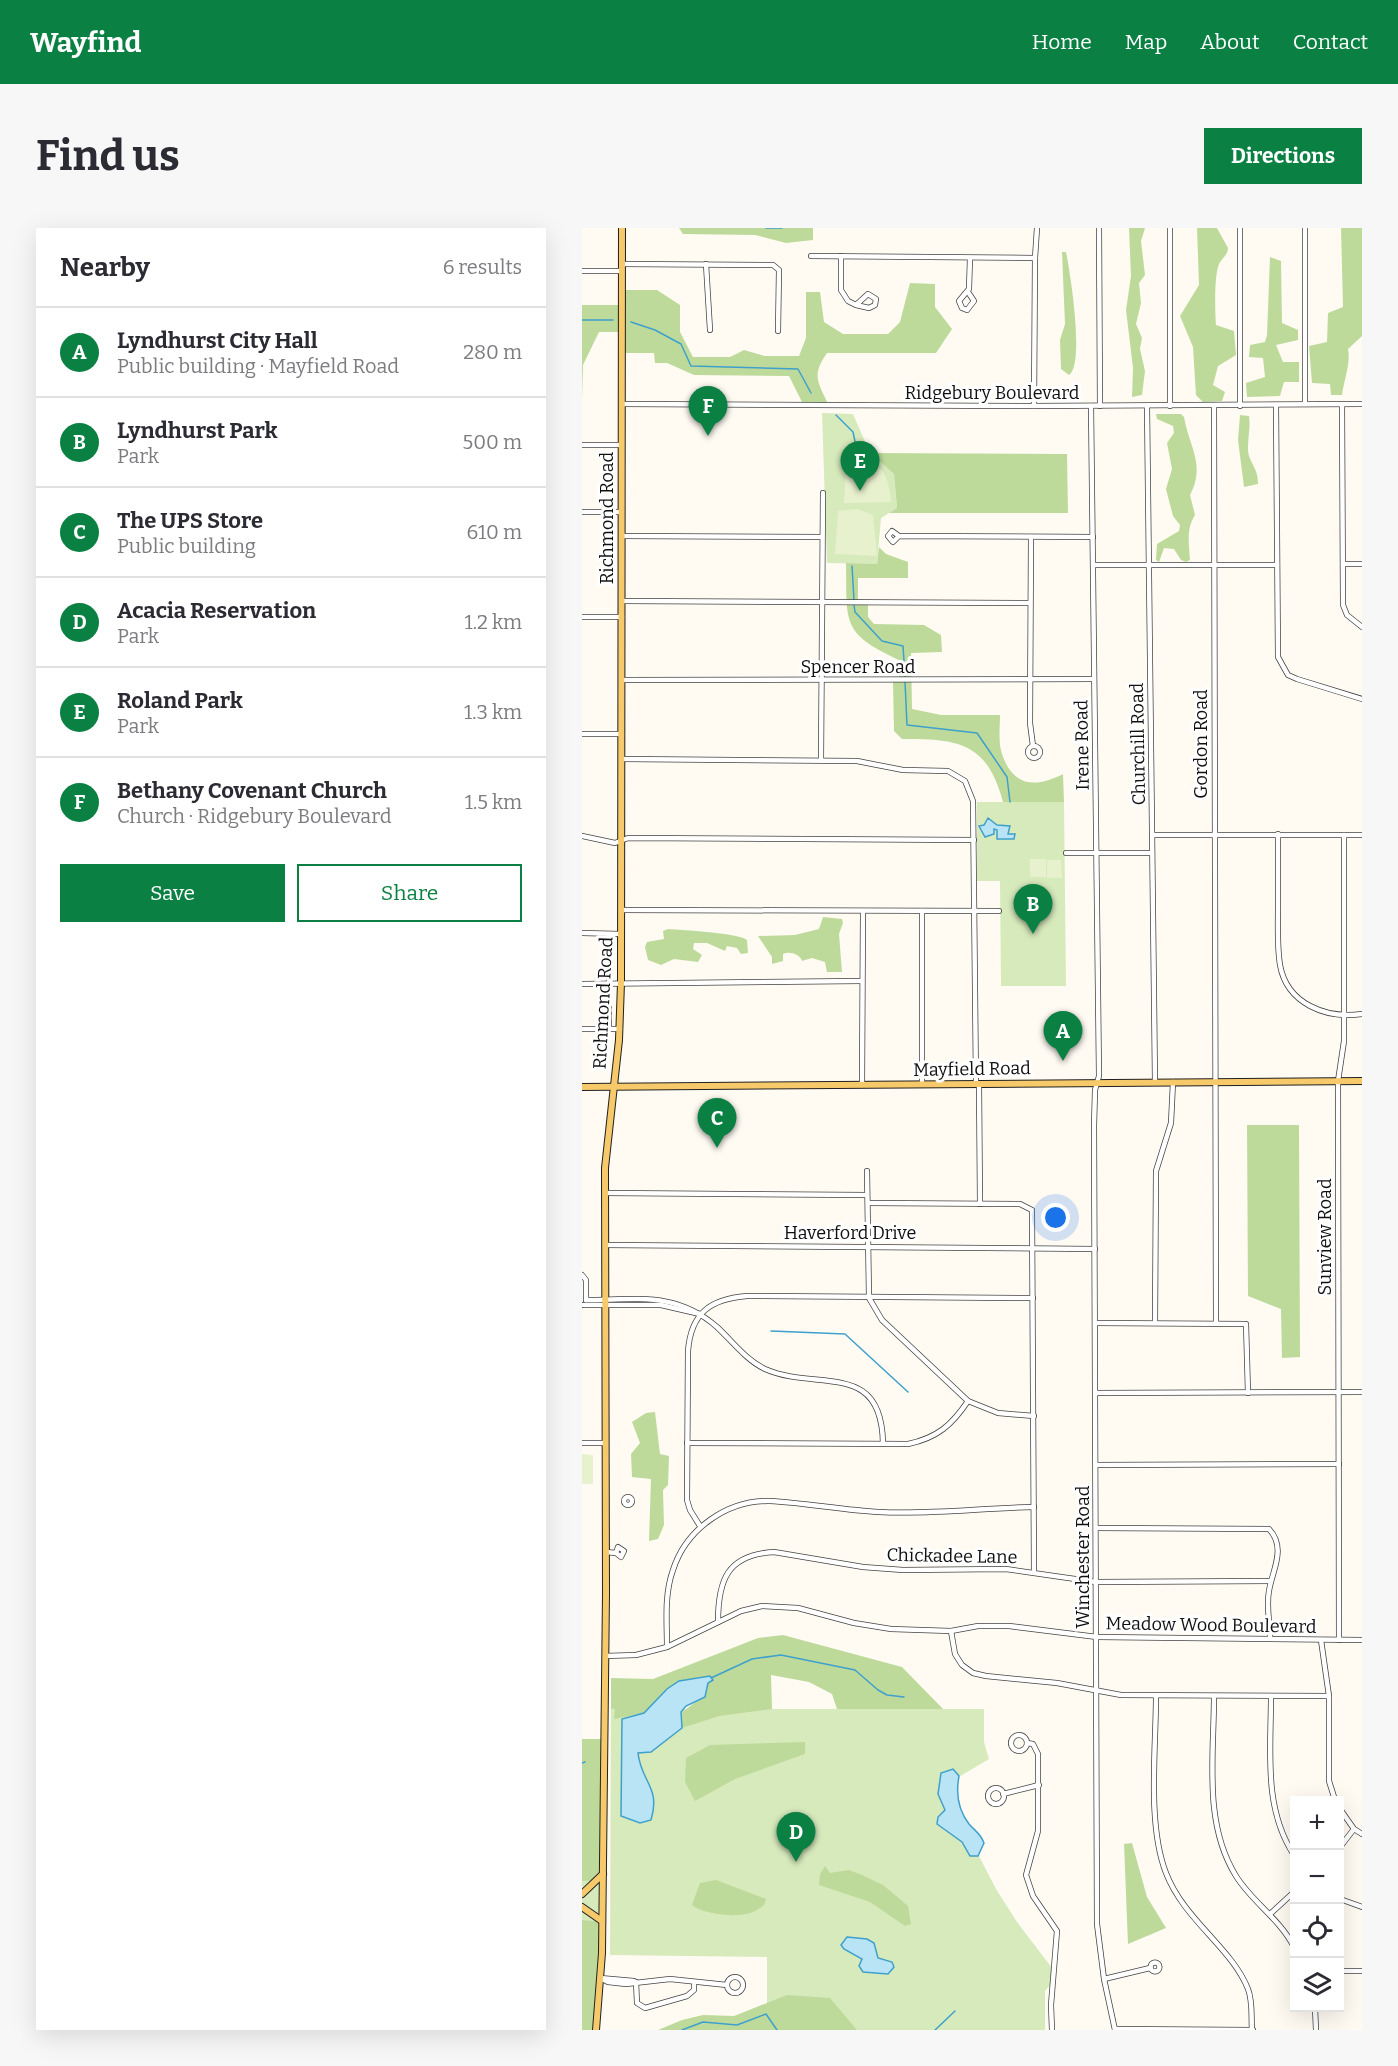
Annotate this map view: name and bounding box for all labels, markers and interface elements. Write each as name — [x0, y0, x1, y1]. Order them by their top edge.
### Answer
text: Wayfind — [30, 26, 141, 59]
text: Home — [1032, 29, 1092, 55]
text: Map — [1125, 29, 1167, 55]
text: About — [1200, 29, 1260, 55]
text: Contact — [1293, 29, 1368, 55]
button: Directions — [1204, 128, 1362, 184]
text: Find us — [36, 131, 180, 181]
text: Nearby — [60, 252, 150, 283]
text: 6 results — [443, 255, 522, 279]
text: Lyndhurst City Hall — [117, 327, 318, 354]
text: A — [72, 340, 87, 364]
text: 280 m — [463, 340, 522, 364]
text: Public building · Mayfield Road — [117, 354, 399, 378]
street label: Ridgebury Boulevard — [905, 382, 1080, 404]
pin: F — [688, 386, 728, 436]
text: Lyndhurst Park — [117, 417, 278, 444]
text: B — [73, 430, 86, 454]
text: 500 m — [463, 430, 522, 454]
pin: E — [840, 442, 880, 491]
text: Park — [117, 444, 159, 468]
street label: Richmond Road — [596, 451, 618, 584]
text: The UPS Store — [117, 507, 263, 534]
text: C — [73, 520, 86, 544]
text: 610 m — [466, 520, 522, 544]
text: Public building — [117, 534, 256, 558]
text: Acacia Reservation — [117, 597, 316, 624]
text: D — [72, 610, 87, 634]
text: 1.2 km — [464, 610, 522, 634]
text: Park — [117, 624, 159, 648]
street label: Spencer Road — [801, 656, 916, 678]
street label: Churchill Road — [1126, 682, 1150, 806]
text: Roland Park — [117, 687, 243, 714]
street label: Gordon Road — [1190, 689, 1212, 799]
street label: Irene Road — [1070, 699, 1094, 791]
text: E — [73, 700, 86, 724]
text: 1.3 km — [464, 700, 522, 724]
text: Park — [117, 714, 159, 738]
text: Bethany Covenant Church — [117, 777, 387, 804]
text: F — [74, 790, 85, 814]
text: 1.5 km — [465, 790, 522, 814]
text: Church · Ridgebury Boulevard — [117, 804, 392, 828]
button: Save — [60, 864, 285, 922]
button: Share — [297, 864, 522, 922]
pin: B — [1014, 884, 1052, 934]
street label: Richmond Road — [589, 936, 617, 1070]
pin: A — [1044, 1012, 1082, 1061]
street label: Mayfield Road — [913, 1057, 1031, 1081]
pin: C — [698, 1098, 736, 1148]
street label: Sunview Road — [1314, 1178, 1336, 1296]
your location — [1041, 1203, 1070, 1232]
street label: Haverford Drive — [784, 1222, 916, 1244]
street label: Winchester Road — [1072, 1485, 1094, 1628]
street label: Chickadee Lane — [886, 1544, 1018, 1568]
street label: Meadow Wood Boulevard — [1105, 1612, 1317, 1638]
map controls — [1290, 1796, 1344, 2012]
button: + — [1290, 1796, 1344, 1850]
pin: D — [776, 1812, 816, 1862]
button: − — [1290, 1850, 1344, 1904]
button: locate — [1290, 1904, 1344, 1958]
button: layers — [1290, 1958, 1344, 2012]

